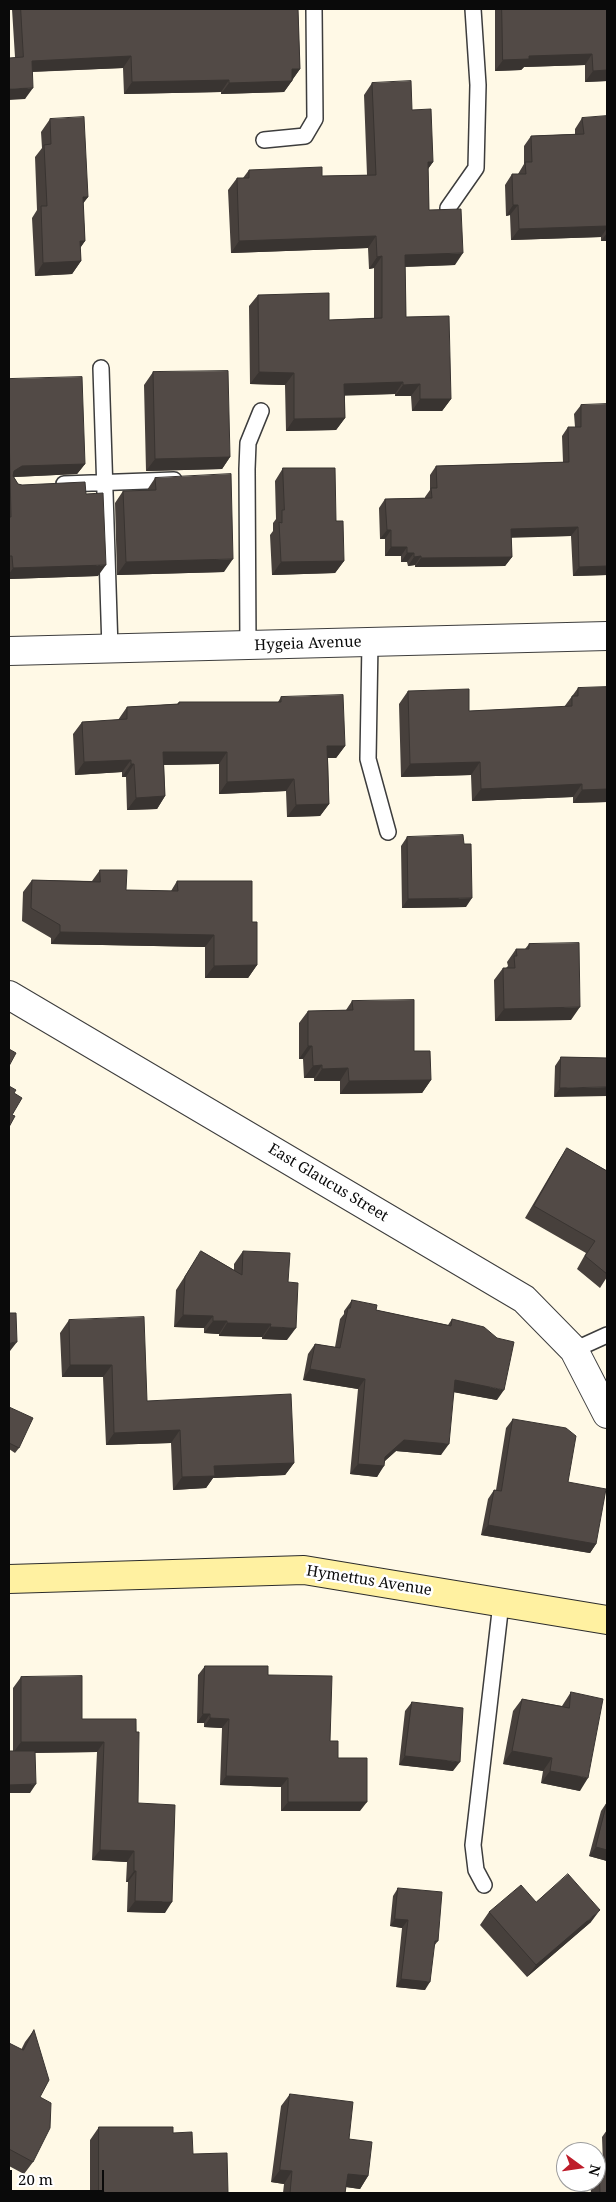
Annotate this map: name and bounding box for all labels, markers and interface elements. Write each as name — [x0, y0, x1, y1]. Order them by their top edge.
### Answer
street label: Hygeia Avenue — [254, 633, 362, 655]
street label: East Glaucus Street — [265, 1140, 391, 1226]
street label: Hymettus Avenue — [305, 1562, 433, 1600]
north arrow — [556, 2142, 606, 2192]
scale bar — [12, 2160, 106, 2192]
text: N — [585, 2163, 606, 2178]
text: 20 m — [18, 2169, 53, 2189]

